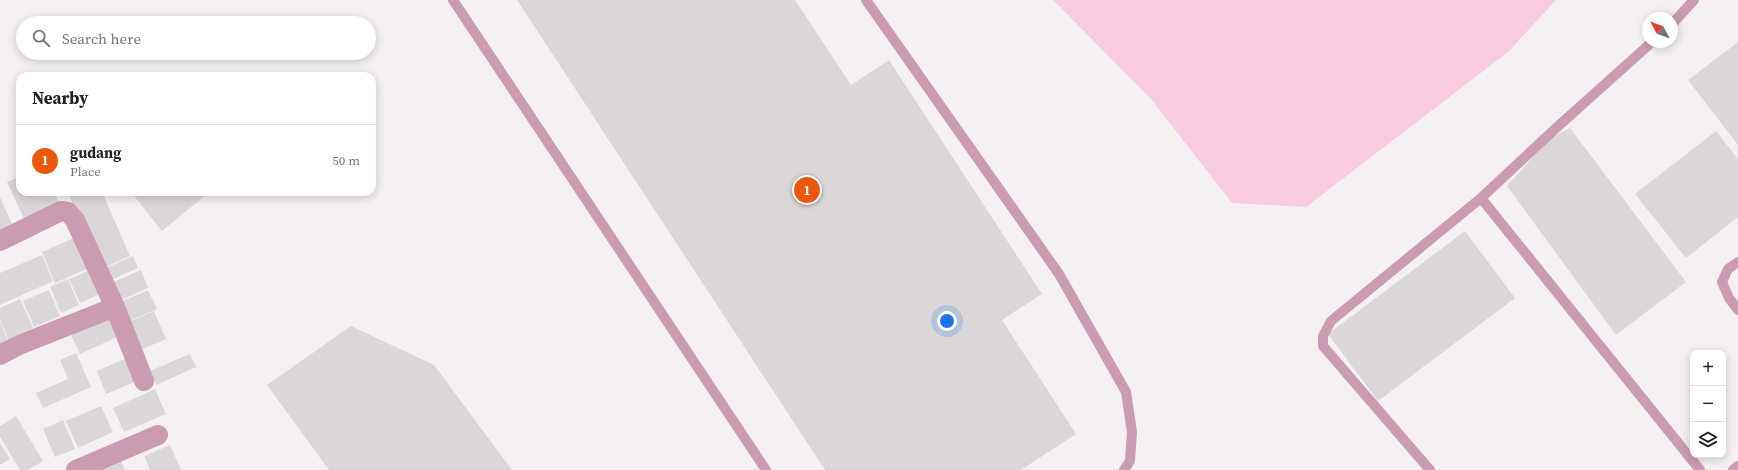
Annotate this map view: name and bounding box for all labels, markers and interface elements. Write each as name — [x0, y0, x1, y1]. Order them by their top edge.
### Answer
north arrow — [1642, 12, 1678, 48]
search box — [16, 16, 376, 60]
icon: search — [30, 27, 52, 49]
text: Search here — [62, 28, 141, 49]
text: Nearby — [32, 86, 88, 110]
text: gudang — [70, 142, 121, 163]
text: 1 — [41, 152, 49, 169]
text: 50 m — [332, 152, 360, 169]
text: Place — [70, 163, 101, 180]
pin: 1 — [794, 175, 820, 205]
your location — [937, 311, 957, 331]
map controls — [1690, 350, 1726, 458]
button: + — [1690, 350, 1726, 386]
button: − — [1690, 386, 1726, 422]
button: layers — [1690, 422, 1726, 458]

